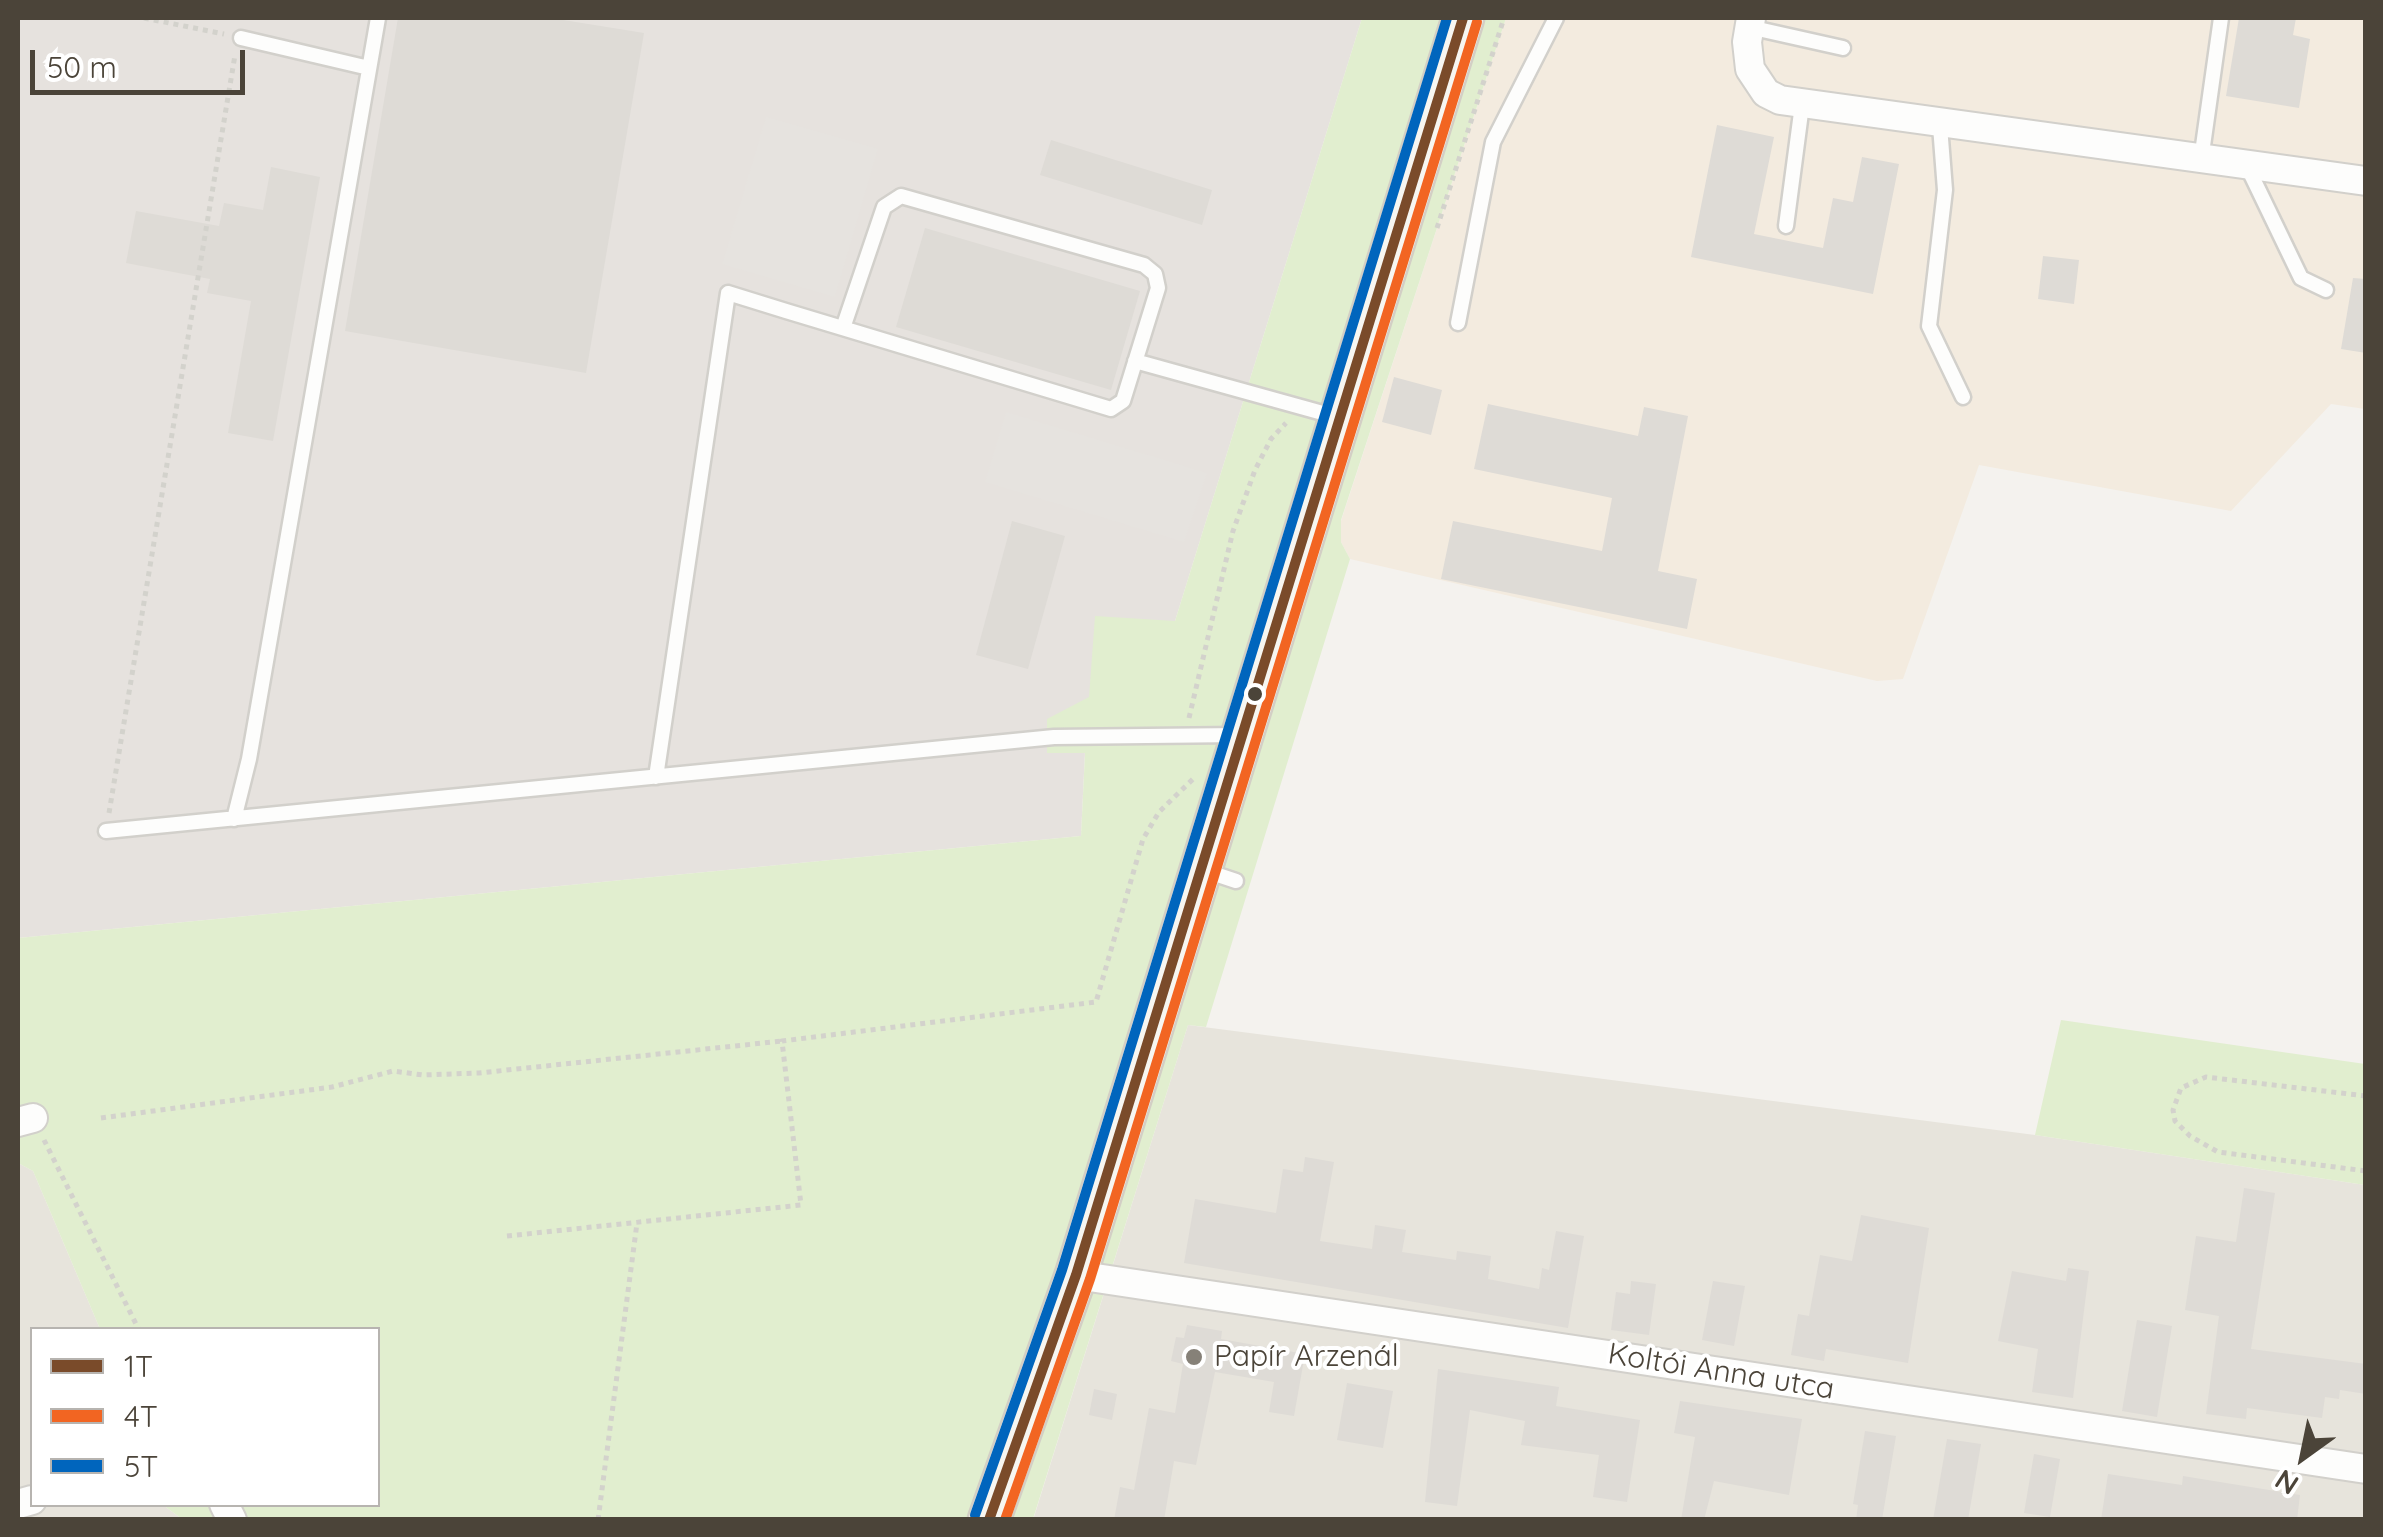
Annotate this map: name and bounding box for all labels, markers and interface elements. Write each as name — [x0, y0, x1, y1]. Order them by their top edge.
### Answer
scale bar — [35, 30, 250, 92]
text: 50 m — [47, 48, 117, 86]
unlabelled marker — [1245, 684, 1265, 704]
legend — [30, 1327, 380, 1507]
street label: Koltói Anna utca — [1605, 1336, 1837, 1408]
place label: Papír Arzenál — [1214, 1339, 1399, 1375]
marker: Papír Arzenál — [1183, 1346, 1205, 1368]
text: 1T — [124, 1347, 153, 1385]
text: 4T — [124, 1397, 158, 1435]
north arrow — [2253, 1407, 2353, 1507]
text: 5T — [124, 1447, 158, 1485]
text: N — [2268, 1462, 2305, 1503]

